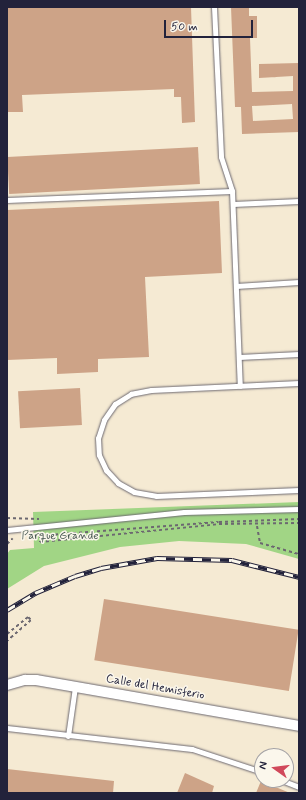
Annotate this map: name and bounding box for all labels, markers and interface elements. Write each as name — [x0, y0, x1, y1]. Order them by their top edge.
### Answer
scale bar — [166, 12, 255, 38]
text: 50 m — [171, 19, 198, 35]
park label: Parque Grande — [21, 530, 99, 544]
street label: Calle del Hemisferio — [103, 672, 207, 704]
north arrow — [254, 748, 294, 788]
text: N — [256, 760, 271, 771]

